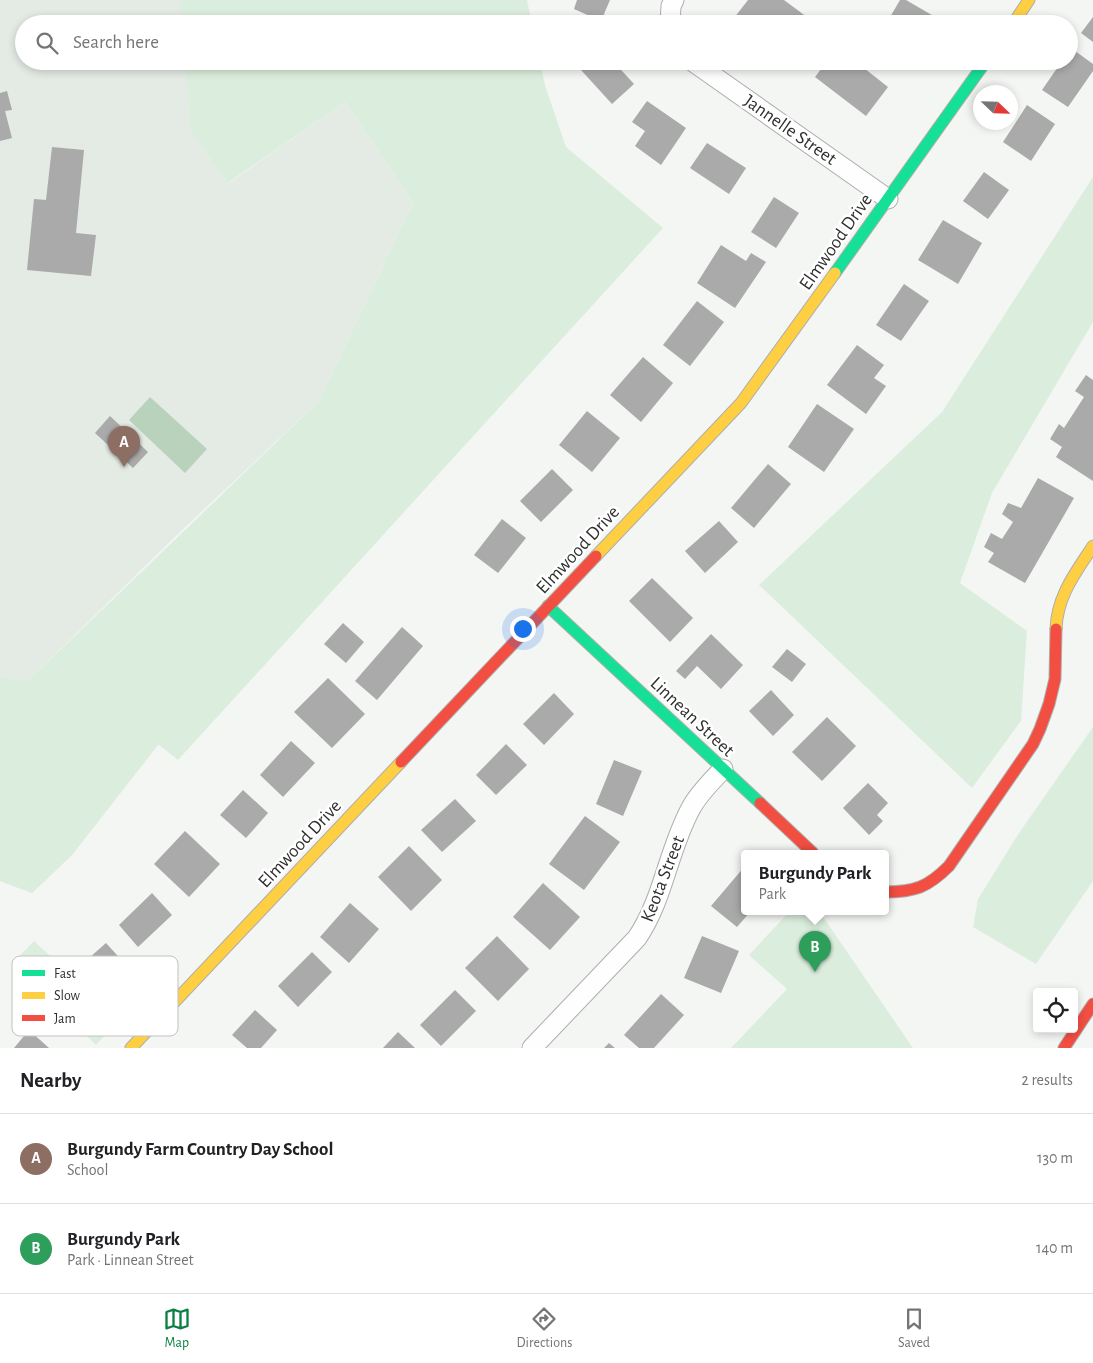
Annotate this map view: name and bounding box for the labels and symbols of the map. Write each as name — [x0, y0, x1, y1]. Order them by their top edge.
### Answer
north arrow — [973, 85, 1018, 130]
street label: Jannelle Street — [740, 91, 840, 169]
street label: Elmwood Drive — [796, 191, 876, 293]
pin: A — [108, 426, 140, 467]
street label: Elmwood Drive — [533, 502, 623, 598]
your location — [510, 616, 536, 642]
street label: Linnean Street — [646, 674, 738, 760]
street label: Elmwood Drive — [255, 796, 345, 892]
street label: Keota Street — [638, 833, 688, 925]
pin: B — [799, 931, 831, 972]
legend — [12, 956, 178, 1036]
text: Fast — [54, 967, 76, 981]
text: Slow — [54, 989, 81, 1003]
text: Jam — [54, 1012, 76, 1026]

